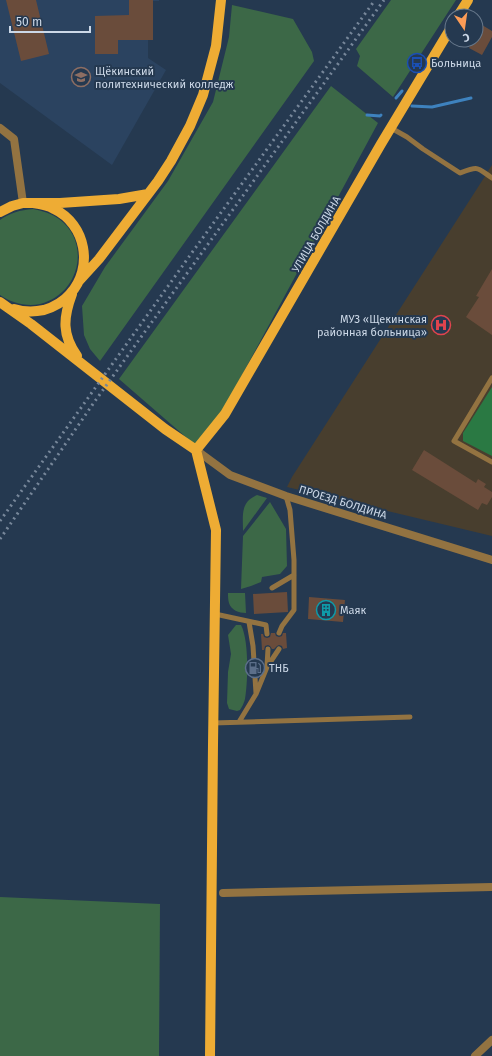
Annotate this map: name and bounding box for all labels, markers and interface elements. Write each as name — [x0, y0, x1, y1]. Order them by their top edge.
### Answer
scale bar — [10, 8, 90, 34]
north arrow — [444, 8, 484, 48]
text: 50 m — [16, 15, 42, 29]
text: С — [461, 30, 471, 44]
bus stop icon: Больница — [406, 52, 428, 74]
place label: Больница — [431, 57, 481, 70]
place label: Щёкинский политехнический колледж — [95, 65, 234, 91]
school or university icon: Щёкинский политехнический колледж — [70, 66, 92, 88]
street label: УЛИЦА БОЛДИНА — [289, 193, 344, 275]
place label: МУЗ «Щекинская районная больница» — [317, 313, 427, 339]
hospital icon: МУЗ «Щекинская районная больница» — [430, 314, 452, 336]
street label: ПРОЕЗД БОЛДИНА — [297, 483, 389, 522]
building icon: Маяк — [315, 599, 337, 621]
place label: Маяк — [340, 604, 367, 617]
fuel station icon: ТНБ — [244, 657, 266, 679]
place label: ТНБ — [269, 662, 289, 675]

